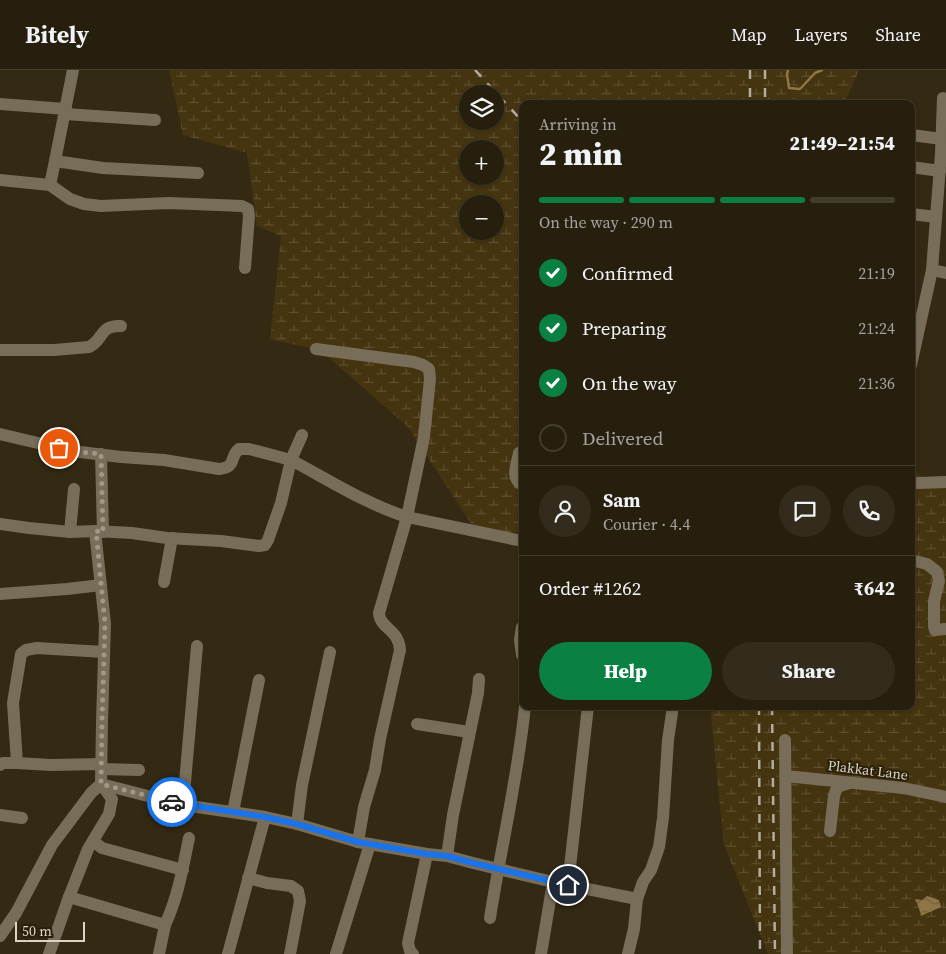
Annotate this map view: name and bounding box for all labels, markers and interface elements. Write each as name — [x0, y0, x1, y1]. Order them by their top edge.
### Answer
text: Bitely — [25, 18, 89, 51]
text: Map — [731, 22, 766, 47]
text: Layers — [794, 22, 847, 47]
text: Share — [875, 22, 921, 47]
map controls — [459, 85, 504, 240]
button: layers — [459, 85, 504, 130]
text: Arriving in — [539, 113, 617, 135]
text: 21:49–21:54 — [790, 130, 895, 156]
text: 2 min — [539, 132, 622, 176]
button: + — [459, 140, 504, 185]
button: − — [459, 195, 504, 240]
text: On the way · 290 m — [539, 211, 673, 233]
icon: check — [539, 259, 567, 287]
text: Confirmed — [582, 260, 673, 286]
text: 21:19 — [858, 262, 895, 284]
icon: check — [539, 314, 567, 342]
text: Preparing — [582, 315, 666, 341]
text: 21:24 — [858, 317, 895, 339]
icon: check — [539, 369, 567, 397]
text: On the way — [582, 370, 677, 396]
text: 21:36 — [858, 372, 895, 394]
text: Delivered — [582, 425, 663, 451]
pin — [38, 427, 80, 469]
icon: bag — [45, 434, 73, 462]
button: person — [539, 485, 591, 537]
button: chat — [779, 485, 831, 537]
button: phone — [843, 485, 895, 537]
text: Sam — [603, 487, 641, 513]
text: Courier · 4.4 — [603, 513, 691, 535]
text: Order #1262 — [539, 575, 641, 601]
text: ₹642 — [854, 575, 895, 601]
button: Help — [539, 642, 712, 700]
button: Share — [722, 642, 895, 700]
street label: Plakkat Lane — [827, 755, 909, 785]
courier — [147, 777, 197, 827]
icon: car — [158, 788, 186, 816]
pin — [547, 864, 589, 906]
icon: home — [554, 871, 582, 899]
scale bar — [15, 919, 85, 942]
text: 50 m — [22, 921, 52, 941]

